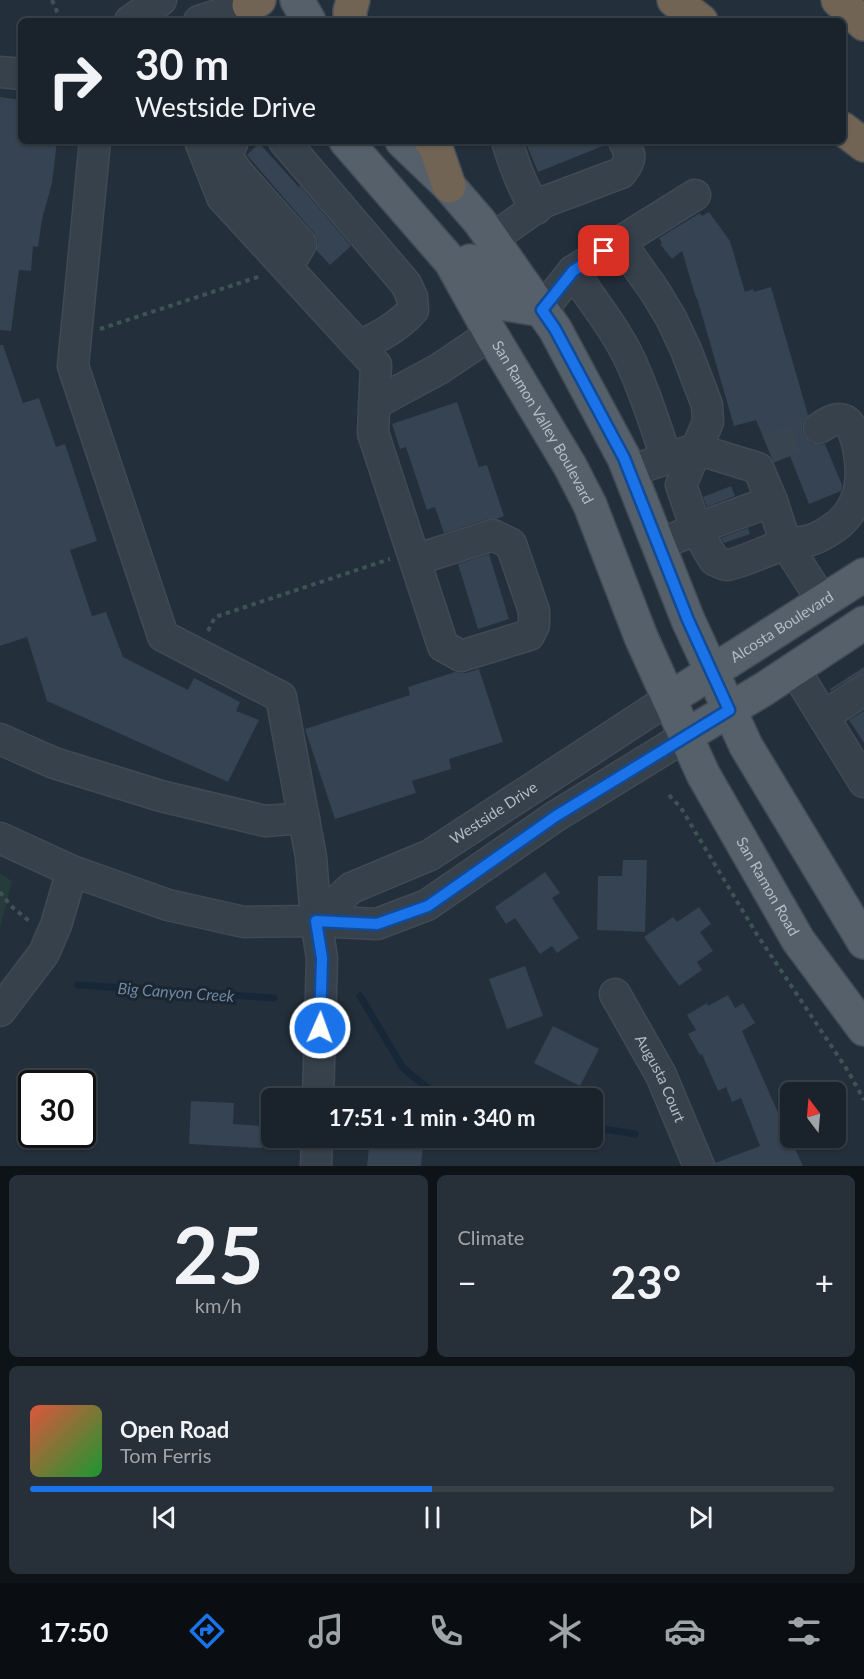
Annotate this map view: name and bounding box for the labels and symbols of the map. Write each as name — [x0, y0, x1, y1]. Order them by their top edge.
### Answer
pin — [578, 225, 629, 276]
street label: San Ramon Valley Boulevard — [489, 337, 598, 507]
street label: Alcosta Boulevard — [727, 587, 837, 666]
street label: Westside Drive — [446, 777, 540, 847]
street label: San Ramon Road — [733, 834, 804, 939]
water label: Big Canyon Creek — [117, 978, 235, 1005]
position arrow — [288, 996, 352, 1060]
street label: Augusta Court — [632, 1031, 690, 1125]
speed limit sign: 30 — [18, 1070, 96, 1148]
north arrow — [780, 1082, 846, 1148]

